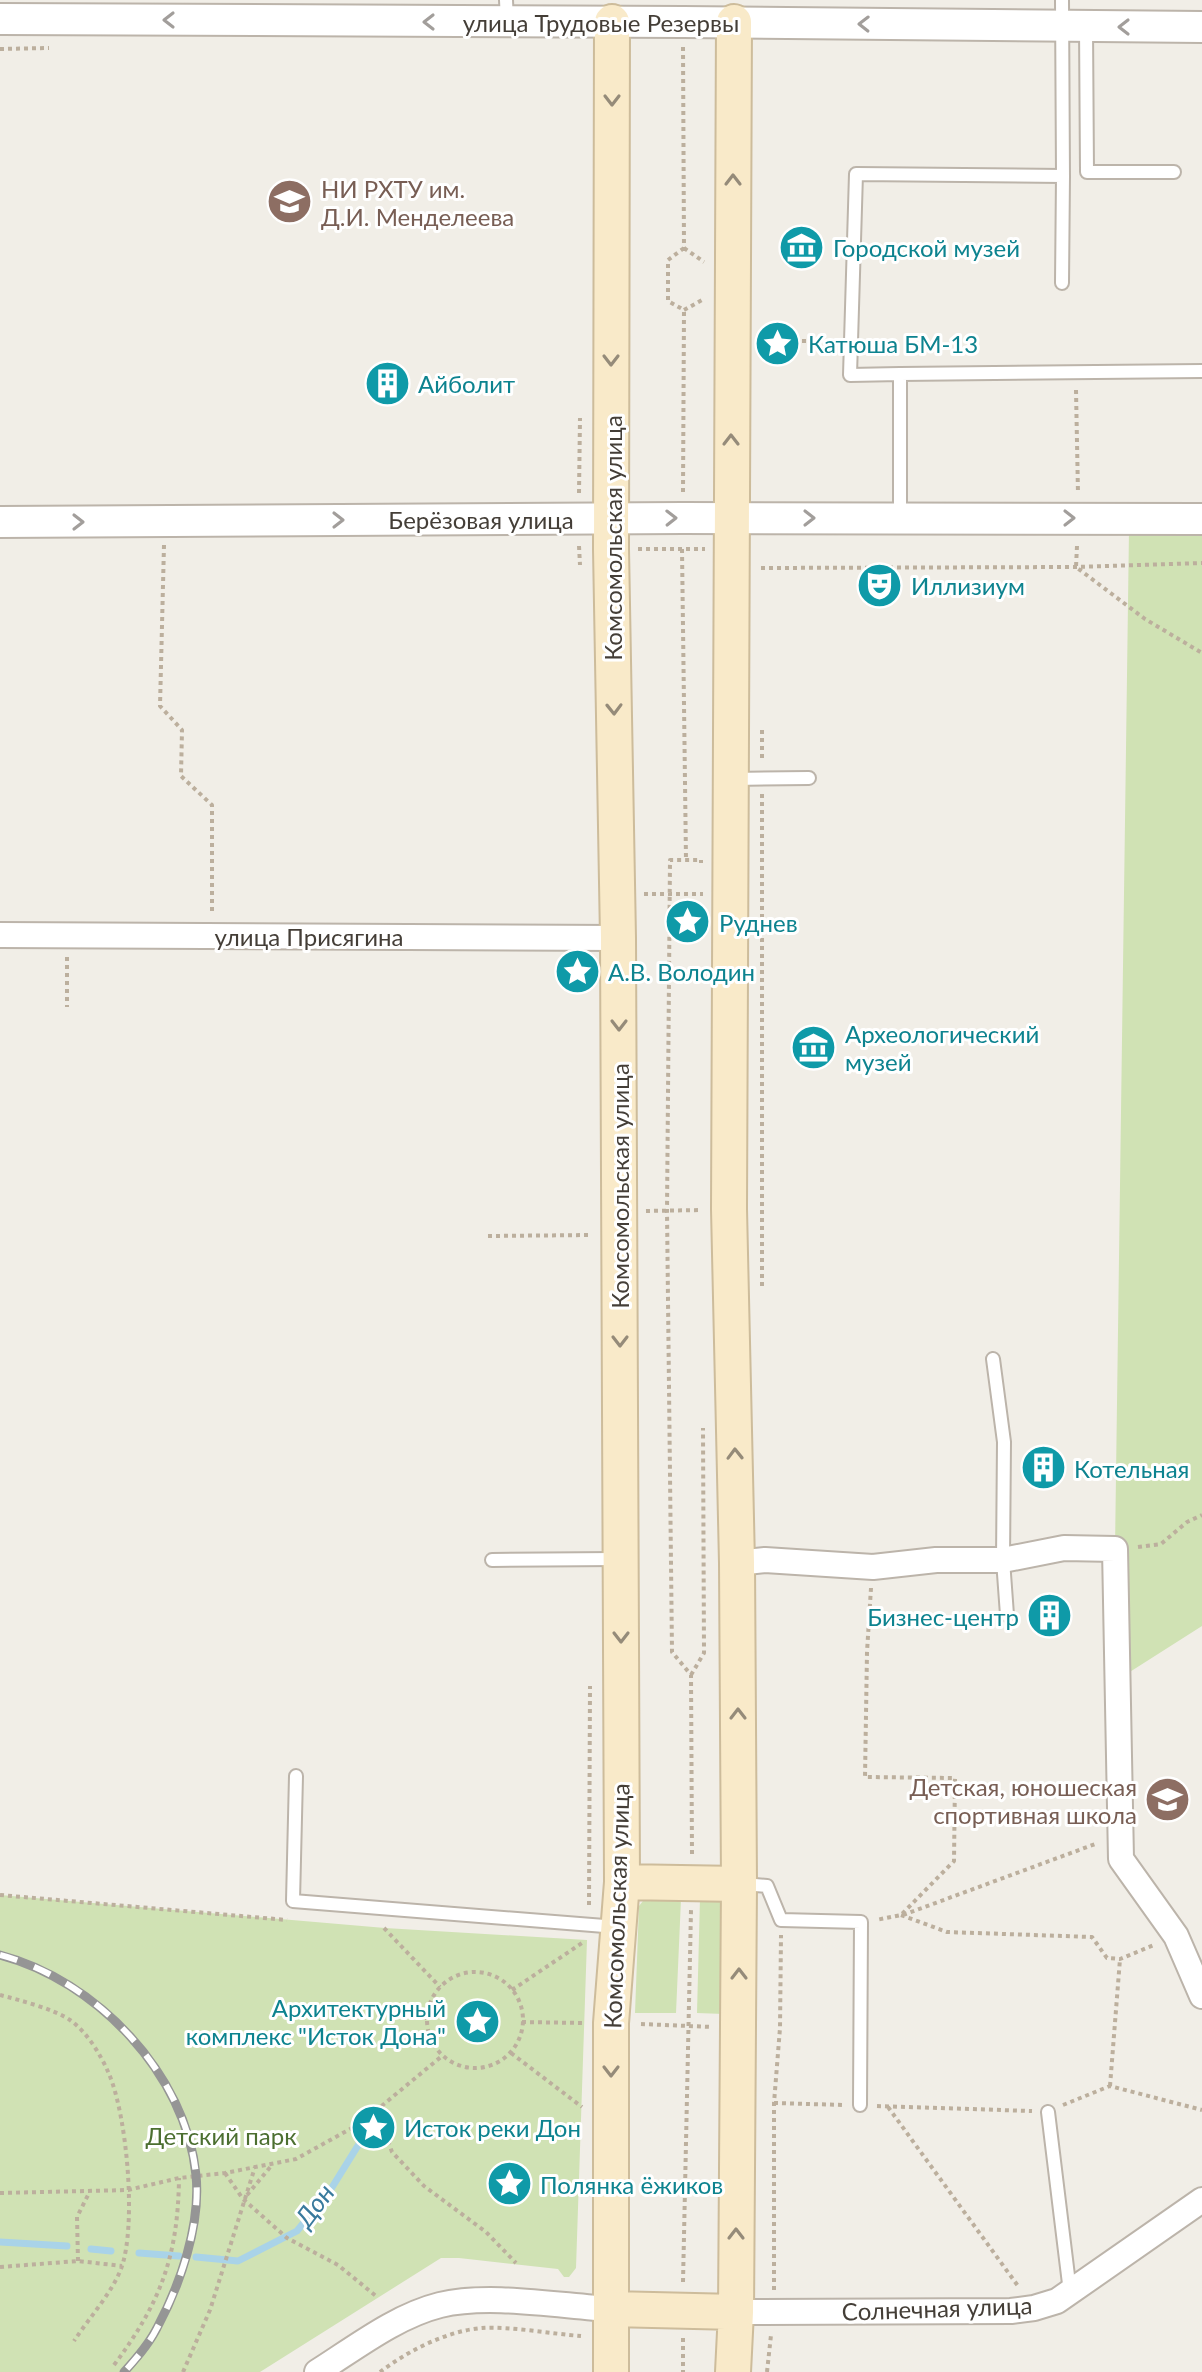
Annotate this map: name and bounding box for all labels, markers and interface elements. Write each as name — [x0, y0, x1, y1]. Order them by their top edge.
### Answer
street label: улица Трудовые Резервы — [463, 8, 739, 37]
one-way arrow — [162, 11, 175, 29]
one-way arrow — [422, 13, 435, 31]
one-way arrow — [857, 16, 870, 33]
one-way arrow — [1117, 18, 1130, 36]
one-way arrow — [603, 94, 621, 107]
one-way arrow — [724, 173, 742, 186]
place label: НИ РХТУ им. Д.И. Менделеева — [321, 174, 514, 231]
school or university icon: НИ РХТУ им. Д.И. Менделеева — [266, 178, 314, 226]
museum icon: Городской музей — [778, 223, 826, 271]
place label: Городской музей — [833, 233, 1020, 262]
place icon: Катюша БМ-13 — [753, 319, 801, 367]
place label: Катюша БМ-13 — [808, 329, 978, 358]
one-way arrow — [602, 354, 620, 367]
building icon: Айболит — [363, 359, 411, 407]
place label: Айболит — [418, 369, 515, 398]
street label: Комсомольская улица — [598, 415, 627, 661]
one-way arrow — [722, 433, 740, 446]
street label: Берёзовая улица — [388, 505, 574, 534]
one-way arrow — [665, 509, 678, 527]
one-way arrow — [803, 509, 816, 527]
one-way arrow — [1063, 509, 1076, 527]
one-way arrow — [332, 511, 345, 529]
one-way arrow — [72, 513, 85, 531]
theatre icon: Иллизиум — [856, 561, 904, 609]
place label: Иллизиум — [911, 571, 1025, 600]
one-way arrow — [605, 703, 623, 716]
place icon: Руднев — [664, 898, 712, 946]
place label: Руднев — [719, 908, 798, 937]
street label: улица Присягина — [215, 922, 403, 951]
place icon: А.В. Володин — [553, 947, 601, 995]
place label: А.В. Володин — [608, 957, 755, 986]
one-way arrow — [610, 1019, 628, 1032]
place label: Археологический музей — [845, 1019, 1039, 1076]
museum icon: Археологический музей — [790, 1023, 838, 1071]
street label: Комсомольская улица — [605, 1063, 634, 1309]
one-way arrow — [611, 1335, 629, 1348]
building icon: Котельная — [1019, 1444, 1067, 1492]
one-way arrow — [726, 1447, 743, 1460]
place label: Котельная — [1074, 1454, 1189, 1483]
building icon: Бизнес-центр — [1026, 1592, 1074, 1640]
place label: Бизнес-центр — [867, 1602, 1019, 1631]
one-way arrow — [612, 1631, 630, 1644]
one-way arrow — [729, 1707, 747, 1720]
place label: Детская, юношеская спортивная школа — [910, 1772, 1137, 1829]
school or university icon: Детская, юношеская спортивная школа — [1144, 1776, 1192, 1824]
street label: Комсомольская улица — [597, 1783, 635, 2029]
one-way arrow — [730, 1967, 748, 1980]
place label: Архитектурный комплекс "Исток Дона" — [186, 1993, 446, 2050]
place icon: Архитектурный комплекс "Исток Дона" — [453, 1997, 501, 2045]
one-way arrow — [602, 2065, 620, 2078]
place icon: Исток реки Дон — [349, 2103, 397, 2151]
place label: Исток реки Дон — [404, 2113, 581, 2142]
park label: Детский парк — [145, 2121, 297, 2150]
place icon: Полянка ёжиков — [485, 2160, 533, 2208]
place label: Полянка ёжиков — [540, 2170, 723, 2199]
water label: Дон — [286, 2177, 340, 2234]
one-way arrow — [727, 2227, 745, 2240]
street label: Солнечная улица — [841, 2290, 1033, 2326]

